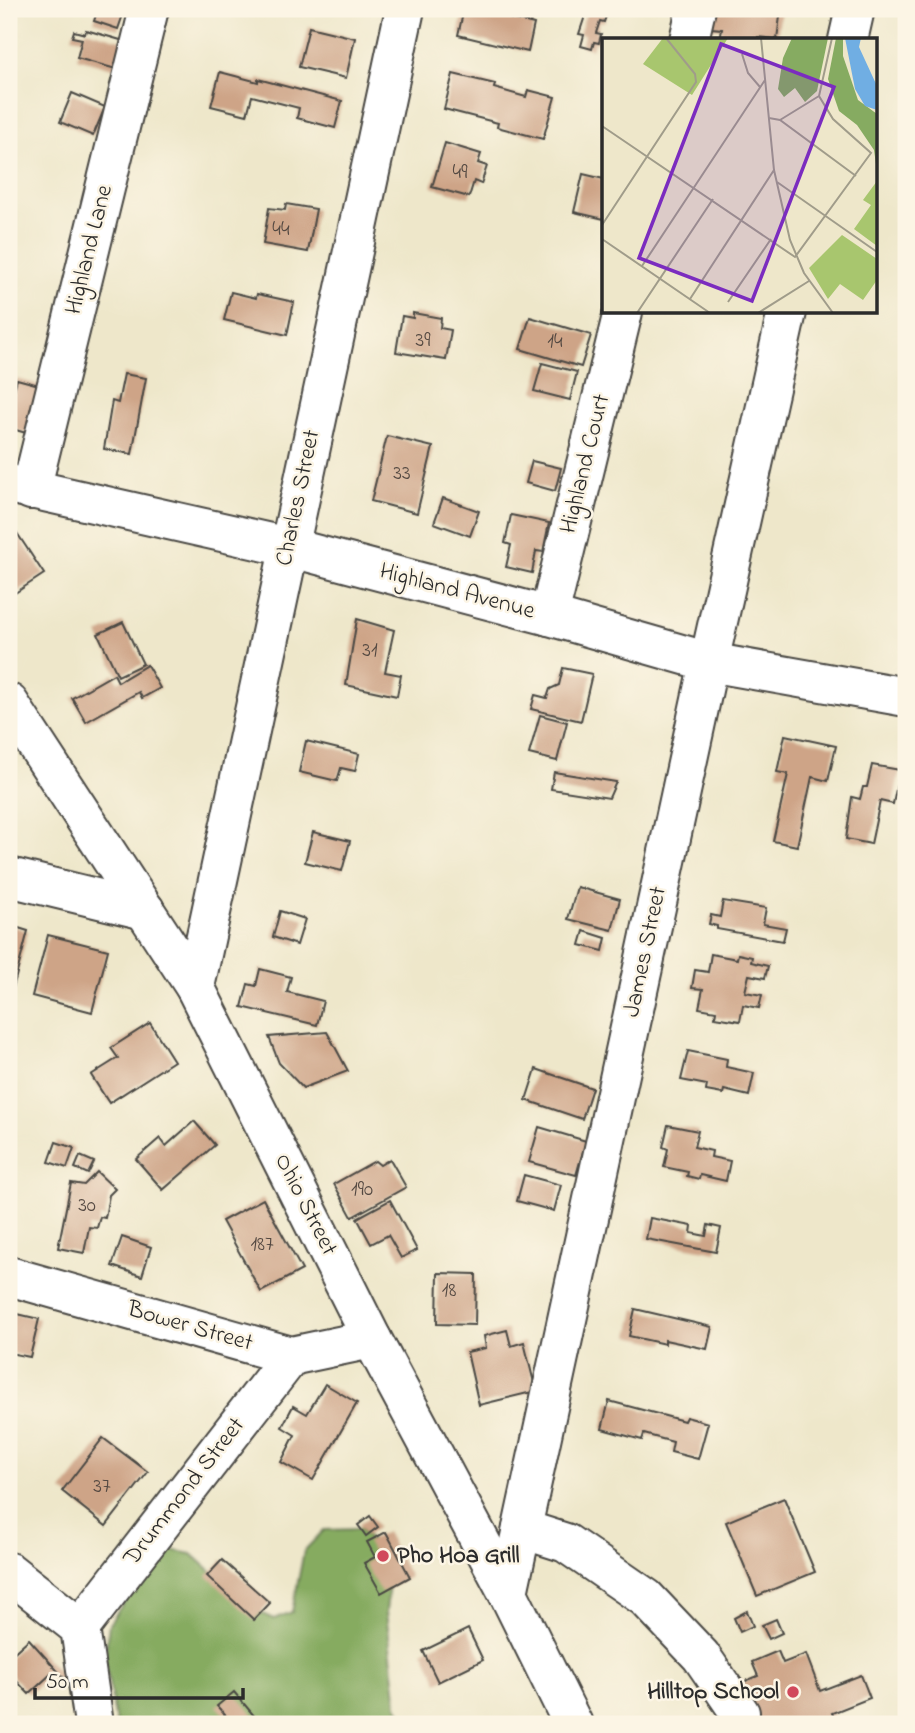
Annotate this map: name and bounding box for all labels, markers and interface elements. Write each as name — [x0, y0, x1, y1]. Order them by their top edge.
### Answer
inset map — [602, 38, 876, 313]
house number: 49 — [453, 158, 468, 188]
street label: Highland Lane — [57, 181, 123, 318]
house number: 44 — [272, 215, 290, 245]
house number: 39 — [416, 326, 431, 356]
house number: 14 — [547, 327, 563, 357]
street label: Highland Court — [552, 391, 620, 537]
street label: Charles Street — [267, 427, 331, 569]
house number: 33 — [393, 459, 411, 489]
street label: Highland Avenue — [375, 554, 539, 630]
house number: 31 — [362, 636, 378, 666]
street label: James Street — [615, 883, 677, 1021]
street label: Ohio Street — [264, 1148, 346, 1262]
house number: 190 — [351, 1175, 373, 1205]
house number: 30 — [78, 1191, 96, 1221]
house number: 187 — [250, 1230, 274, 1260]
house number: 18 — [442, 1276, 456, 1306]
street label: Bower Street — [122, 1292, 257, 1362]
street label: Drummond Street — [115, 1410, 254, 1575]
house number: 37 — [93, 1472, 111, 1502]
place label: Pho Hoa Grill — [397, 1539, 520, 1574]
marker: Pho Hoa Grill — [375, 1548, 391, 1564]
scale bar — [35, 1656, 243, 1700]
text: 50 m — [46, 1668, 89, 1698]
place label: Hilltop School — [647, 1675, 779, 1710]
marker: Hilltop School — [785, 1684, 801, 1700]

